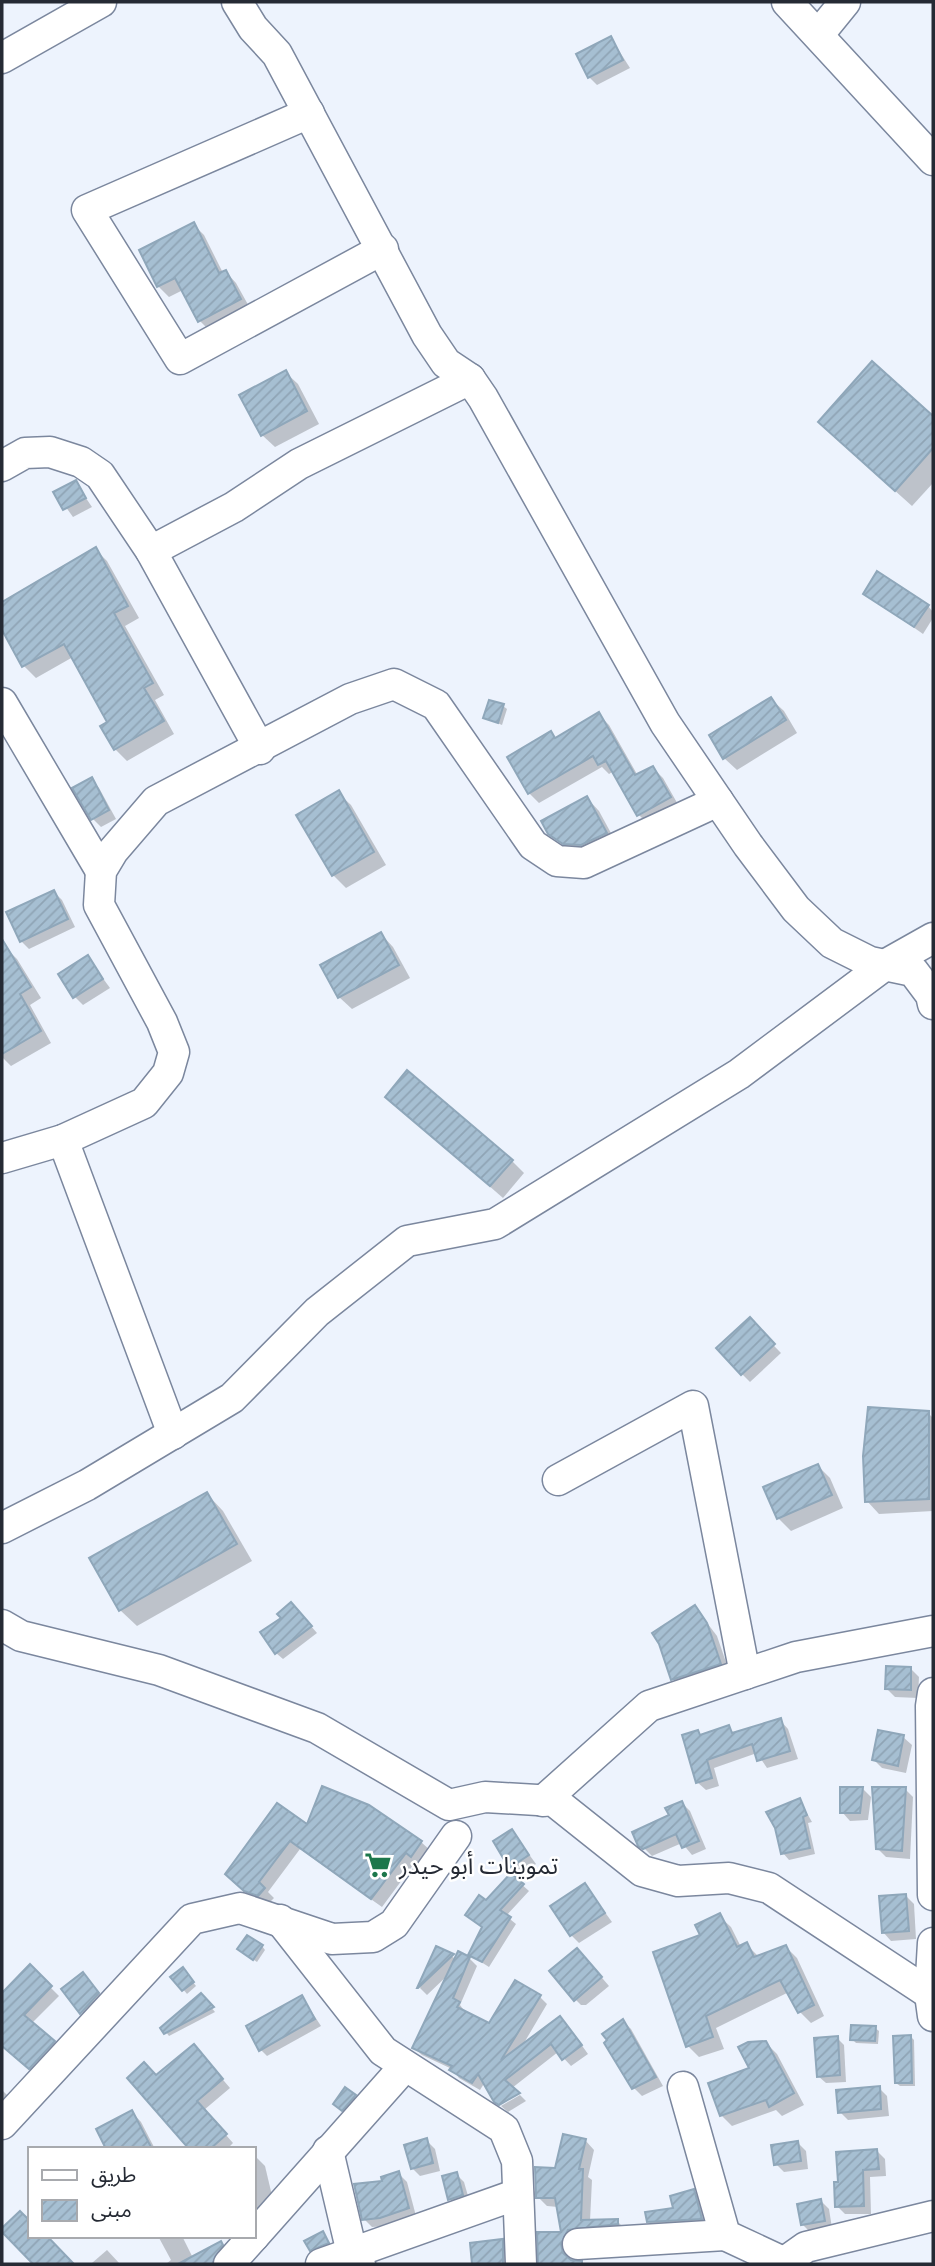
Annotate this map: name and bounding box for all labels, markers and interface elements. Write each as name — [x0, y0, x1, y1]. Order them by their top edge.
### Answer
supermarket icon: تموينات أبو حيدر — [363, 1850, 393, 1880]
place label: تموينات أبو حيدر — [398, 1850, 558, 1880]
legend — [28, 2147, 256, 2238]
text: طريق — [91, 2161, 136, 2188]
text: مبنى — [91, 2196, 132, 2222]

